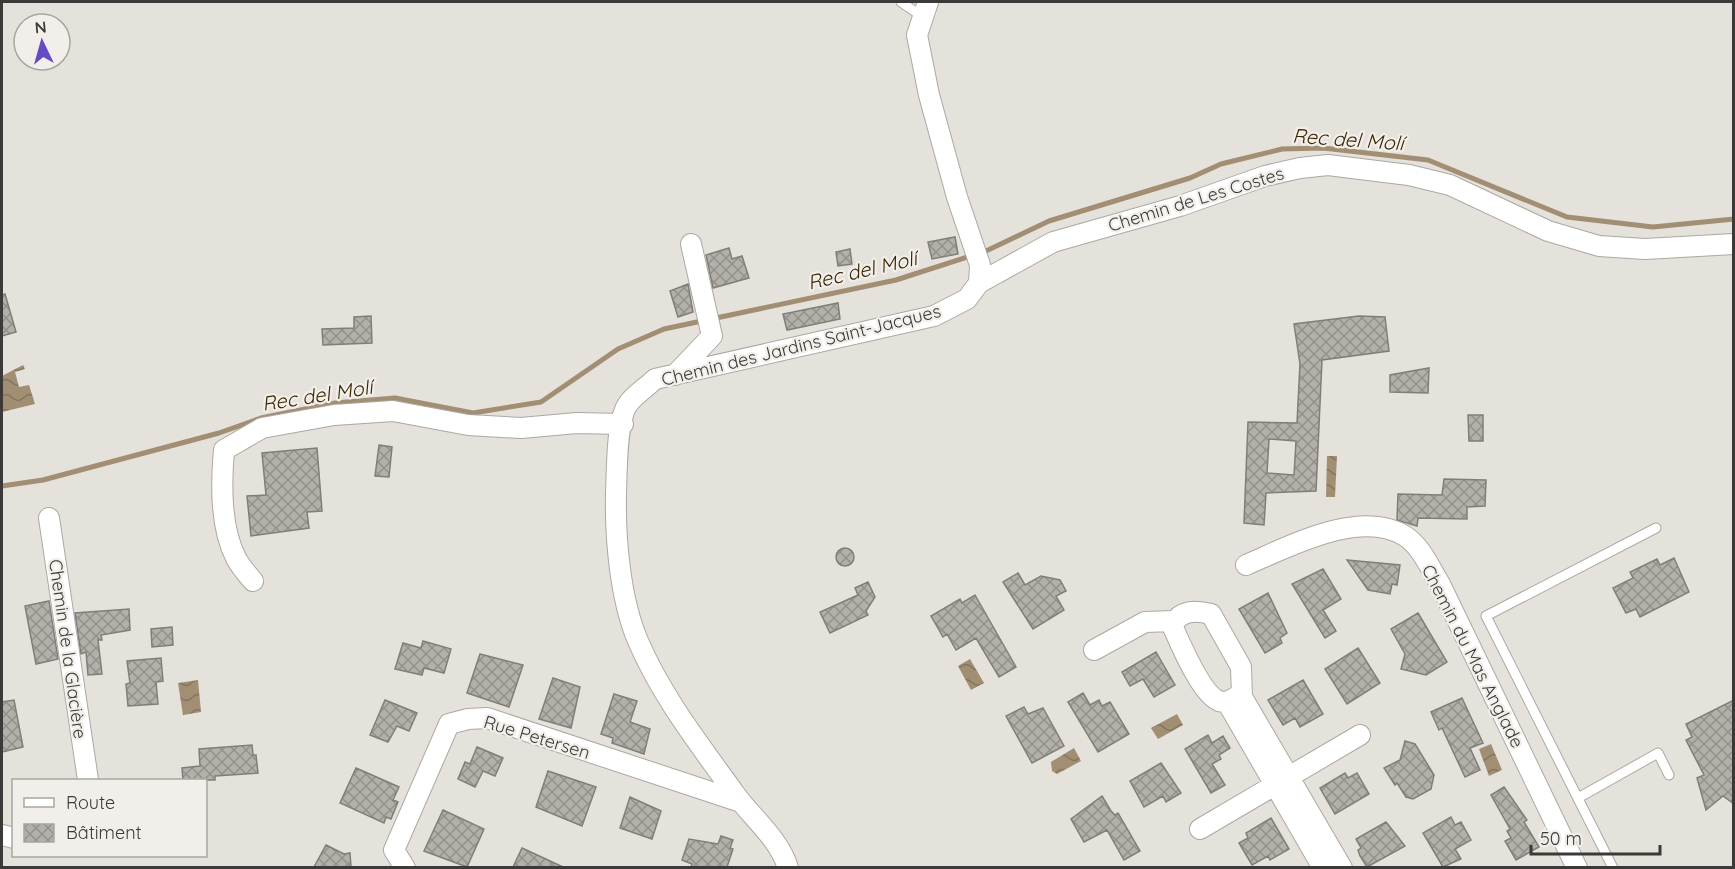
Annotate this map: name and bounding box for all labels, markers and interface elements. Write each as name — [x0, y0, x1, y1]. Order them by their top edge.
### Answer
north arrow — [12, 12, 72, 72]
text: N — [34, 17, 47, 38]
water label: Rec del Molí — [1292, 123, 1408, 156]
street label: Chemin de Les Costes — [1105, 161, 1287, 237]
water label: Rec del Molí — [805, 244, 923, 295]
street label: Chemin des Jardins Saint-Jacques — [659, 299, 943, 391]
water label: Rec del Molí — [260, 373, 378, 416]
street label: Chemin de la Glacière — [44, 558, 92, 740]
street label: Chemin du Mas Anglade — [1417, 560, 1529, 752]
street label: Rue Petersen — [481, 710, 593, 764]
legend — [12, 779, 207, 857]
text: Route — [66, 791, 115, 814]
scale bar — [1531, 818, 1660, 856]
text: Bâtiment — [66, 821, 142, 844]
text: 50 m — [1540, 827, 1582, 850]

